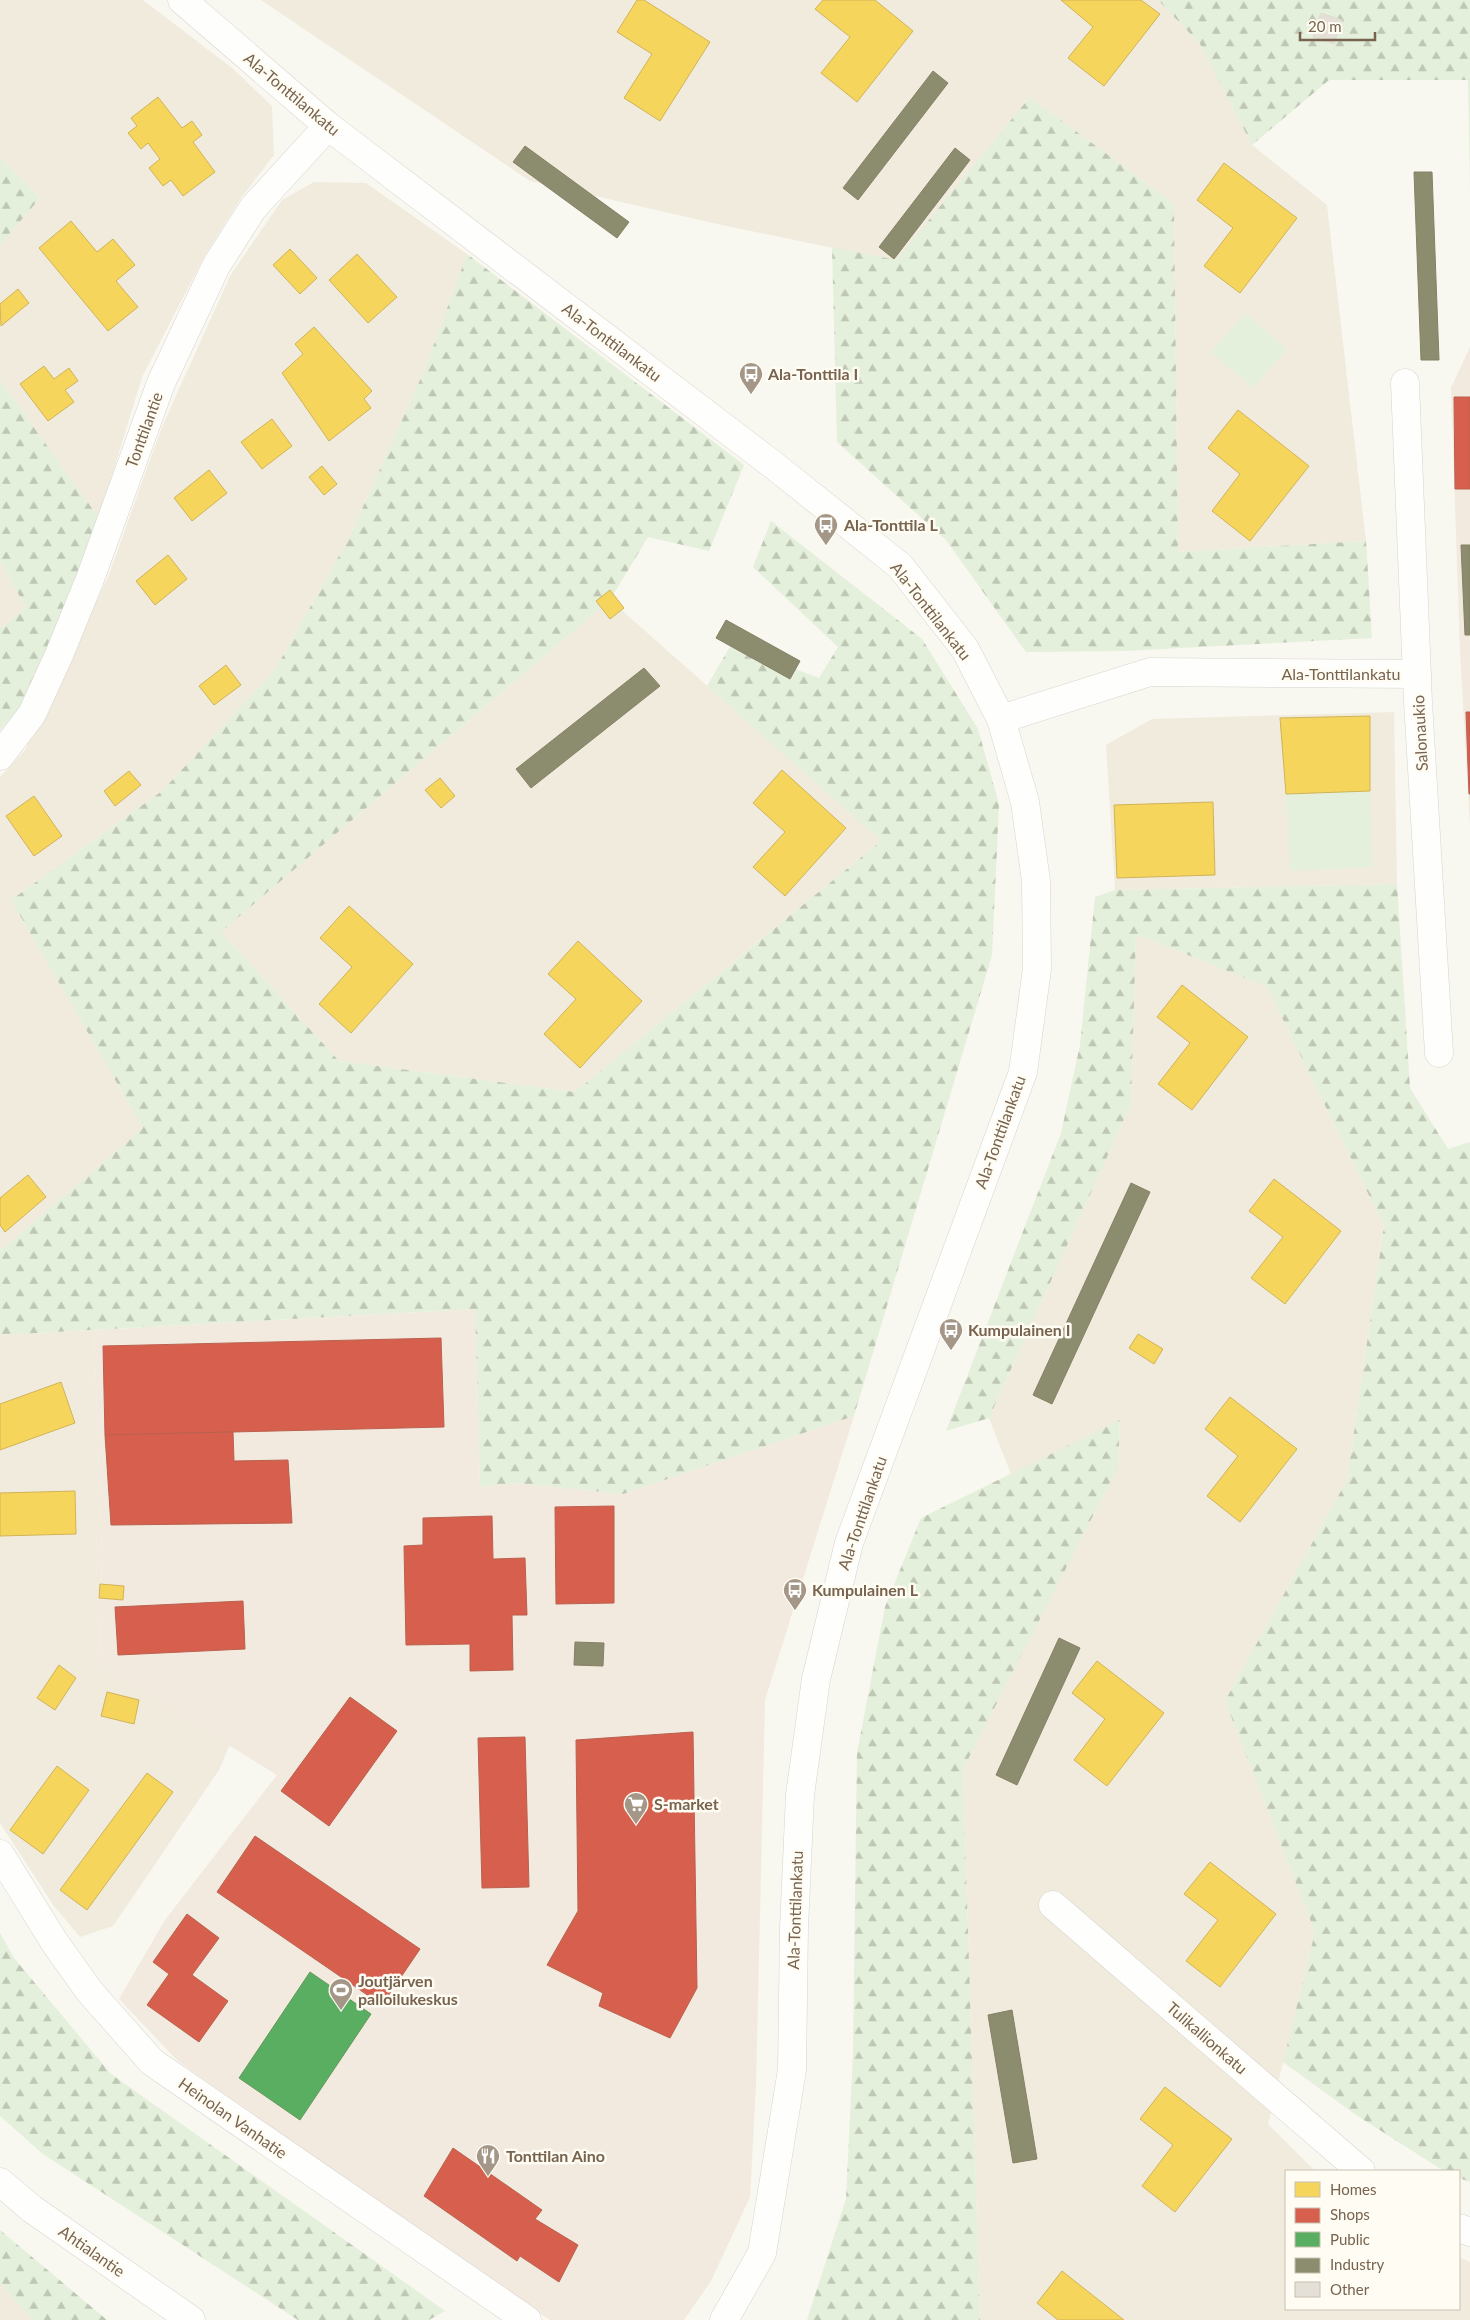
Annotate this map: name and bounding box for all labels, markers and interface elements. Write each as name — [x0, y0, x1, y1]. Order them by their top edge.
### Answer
scale bar — [1300, 10, 1375, 42]
text: 20 m — [1308, 17, 1342, 35]
street label: Ala-Tonttilankatu — [241, 48, 344, 139]
street label: Ala-Tonttilankatu — [559, 298, 666, 385]
bus stop icon: Ala-Tonttila I — [738, 361, 764, 395]
place label: Ala-Tonttila I — [767, 364, 858, 383]
street label: Tonttilantie — [121, 389, 166, 470]
bus stop icon: Ala-Tonttila L — [813, 512, 839, 546]
place label: Ala-Tonttila L — [843, 515, 938, 534]
street label: Ala-Tonttilankatu — [887, 558, 976, 663]
street label: Ala-Tonttilankatu — [1281, 664, 1401, 683]
street label: Salonaukio — [1408, 694, 1431, 772]
street label: Ala-Tonttilankatu — [970, 1073, 1029, 1191]
bus stop icon: Kumpulainen I — [938, 1317, 964, 1351]
place label: Kumpulainen I — [968, 1320, 1070, 1339]
street label: Ala-Tonttilankatu — [833, 1453, 890, 1572]
bus stop icon: Kumpulainen L — [782, 1577, 808, 1611]
place label: Kumpulainen L — [812, 1580, 919, 1599]
supermarket icon: S-market — [623, 1791, 649, 1825]
place label: S-market — [654, 1794, 719, 1813]
street label: Ala-Tonttilankatu — [783, 1850, 806, 1970]
place label: Joutjärven palloilukeskus — [358, 1971, 458, 2008]
sports icon: Joutjärven palloilukeskus — [328, 1977, 354, 2011]
street label: Tulikallionkatu — [1163, 1998, 1251, 2078]
street label: Heinolan Vanhatie — [175, 2073, 291, 2162]
restaurant icon: Tonttilan Aino — [475, 2143, 501, 2177]
place label: Tonttilan Aino — [506, 2146, 605, 2165]
legend — [1285, 2170, 1460, 2310]
text: Homes — [1330, 2180, 1376, 2198]
text: Shops — [1330, 2205, 1370, 2223]
street label: Ahtialantie — [56, 2221, 129, 2280]
text: Public — [1330, 2230, 1370, 2248]
text: Industry — [1330, 2255, 1385, 2273]
text: Other — [1330, 2280, 1370, 2298]

